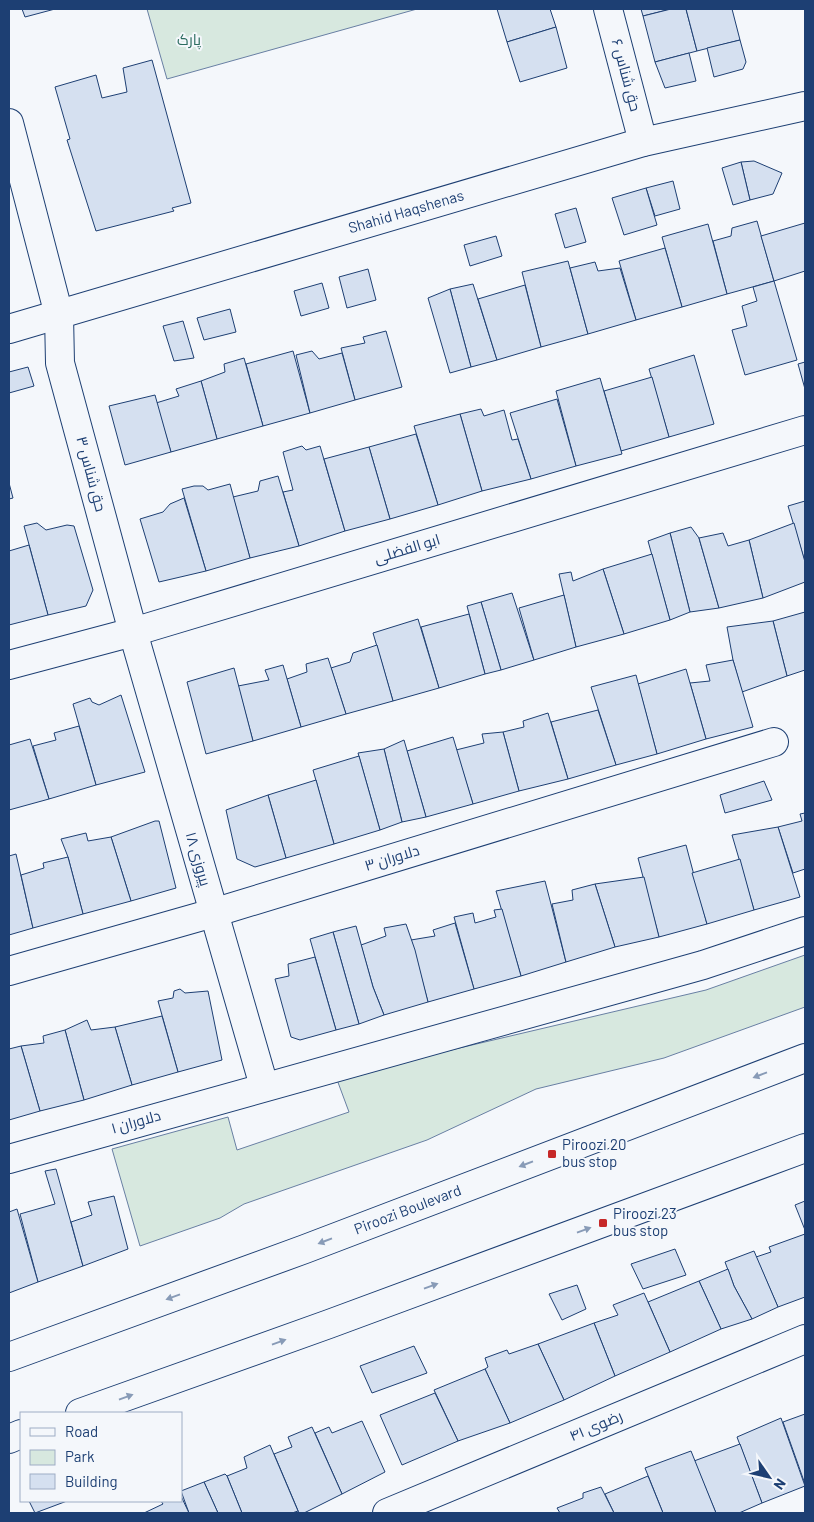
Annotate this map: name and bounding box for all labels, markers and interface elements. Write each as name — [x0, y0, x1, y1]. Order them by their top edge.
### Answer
park label: پارک — [177, 30, 201, 50]
street label: حق شناس ۶ — [607, 37, 645, 113]
street label: Shahid Haqshenas — [346, 185, 466, 236]
street label: حق شناس ۳ — [71, 434, 111, 514]
street label: ابو الفضلی — [372, 529, 442, 569]
street label: پیروزی ۱۸ — [181, 830, 215, 888]
street label: دلاوران ۳ — [362, 840, 422, 876]
one-way arrow — [752, 1071, 767, 1079]
street label: دلاوران ۱ — [109, 1105, 163, 1139]
place label: Piroozi 20 bus stop — [562, 1135, 626, 1170]
marker: Piroozi 20 bus stop — [546, 1148, 558, 1160]
one-way arrow — [518, 1160, 533, 1168]
street label: Piroozi Boulevard — [351, 1180, 463, 1237]
place label: Piroozi 23 bus stop — [613, 1204, 677, 1239]
marker: Piroozi 23 bus stop — [597, 1217, 609, 1229]
one-way arrow — [577, 1226, 592, 1234]
one-way arrow — [318, 1238, 333, 1245]
one-way arrow — [424, 1282, 439, 1289]
one-way arrow — [165, 1293, 180, 1301]
one-way arrow — [272, 1338, 287, 1346]
one-way arrow — [119, 1393, 134, 1401]
street label: رضوی ۴۱ — [566, 1406, 626, 1446]
legend — [20, 1412, 182, 1502]
text: Road — [65, 1422, 98, 1440]
text: Park — [65, 1447, 95, 1465]
north arrow — [744, 1452, 794, 1502]
text: Building — [65, 1472, 118, 1490]
text: N — [771, 1476, 790, 1493]

